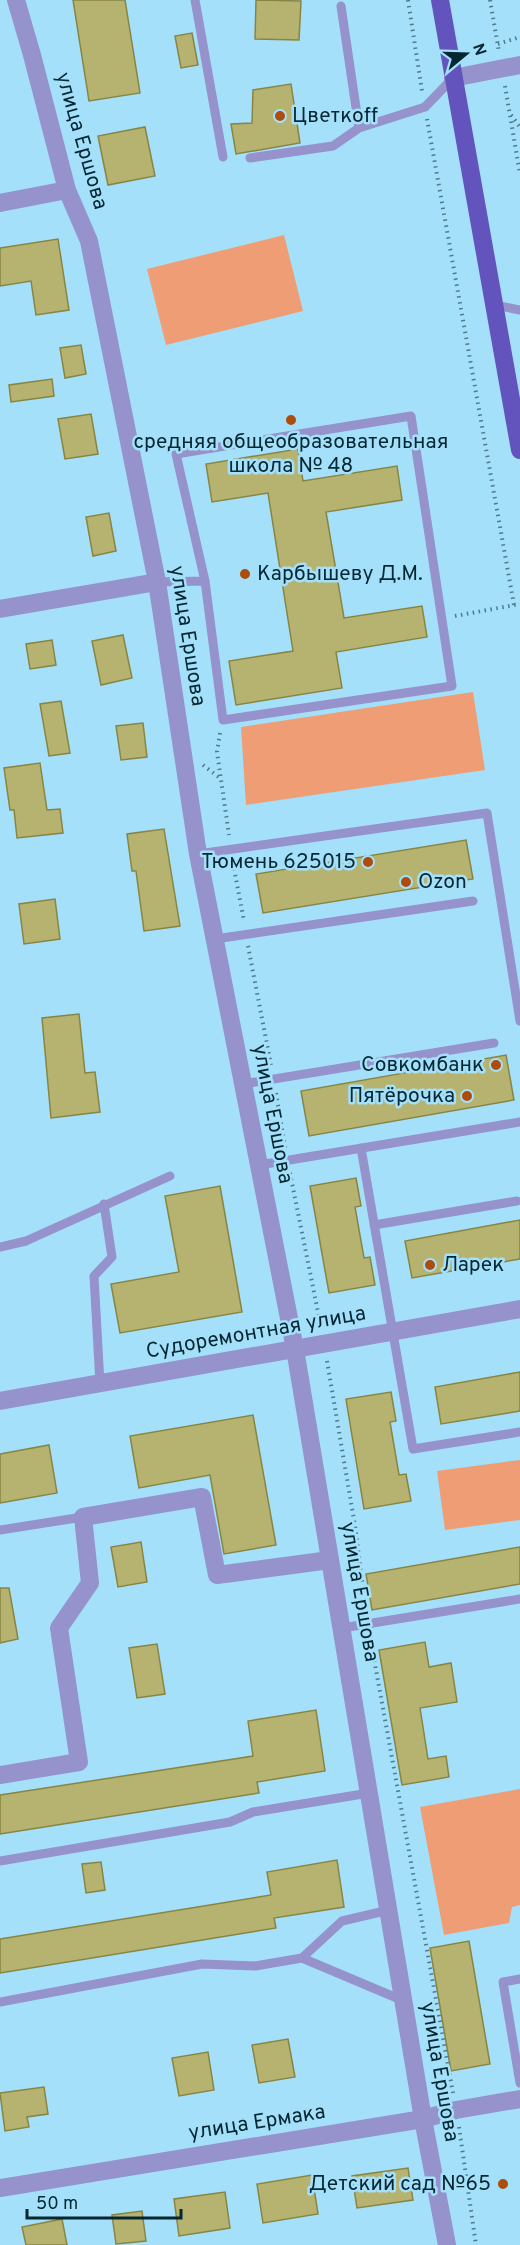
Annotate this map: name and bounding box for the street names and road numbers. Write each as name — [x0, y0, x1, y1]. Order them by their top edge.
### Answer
street label: улица Ершова — [48, 69, 114, 213]
street label: улица Ершова — [163, 564, 211, 708]
street label: улица Ершова — [245, 1042, 299, 1186]
street label: Судоремонтная улица — [144, 1300, 368, 1366]
street label: улица Ершова — [333, 1520, 385, 1664]
street label: улица Ершова — [413, 2000, 465, 2144]
street label: улица Ермака — [187, 2099, 327, 2147]

